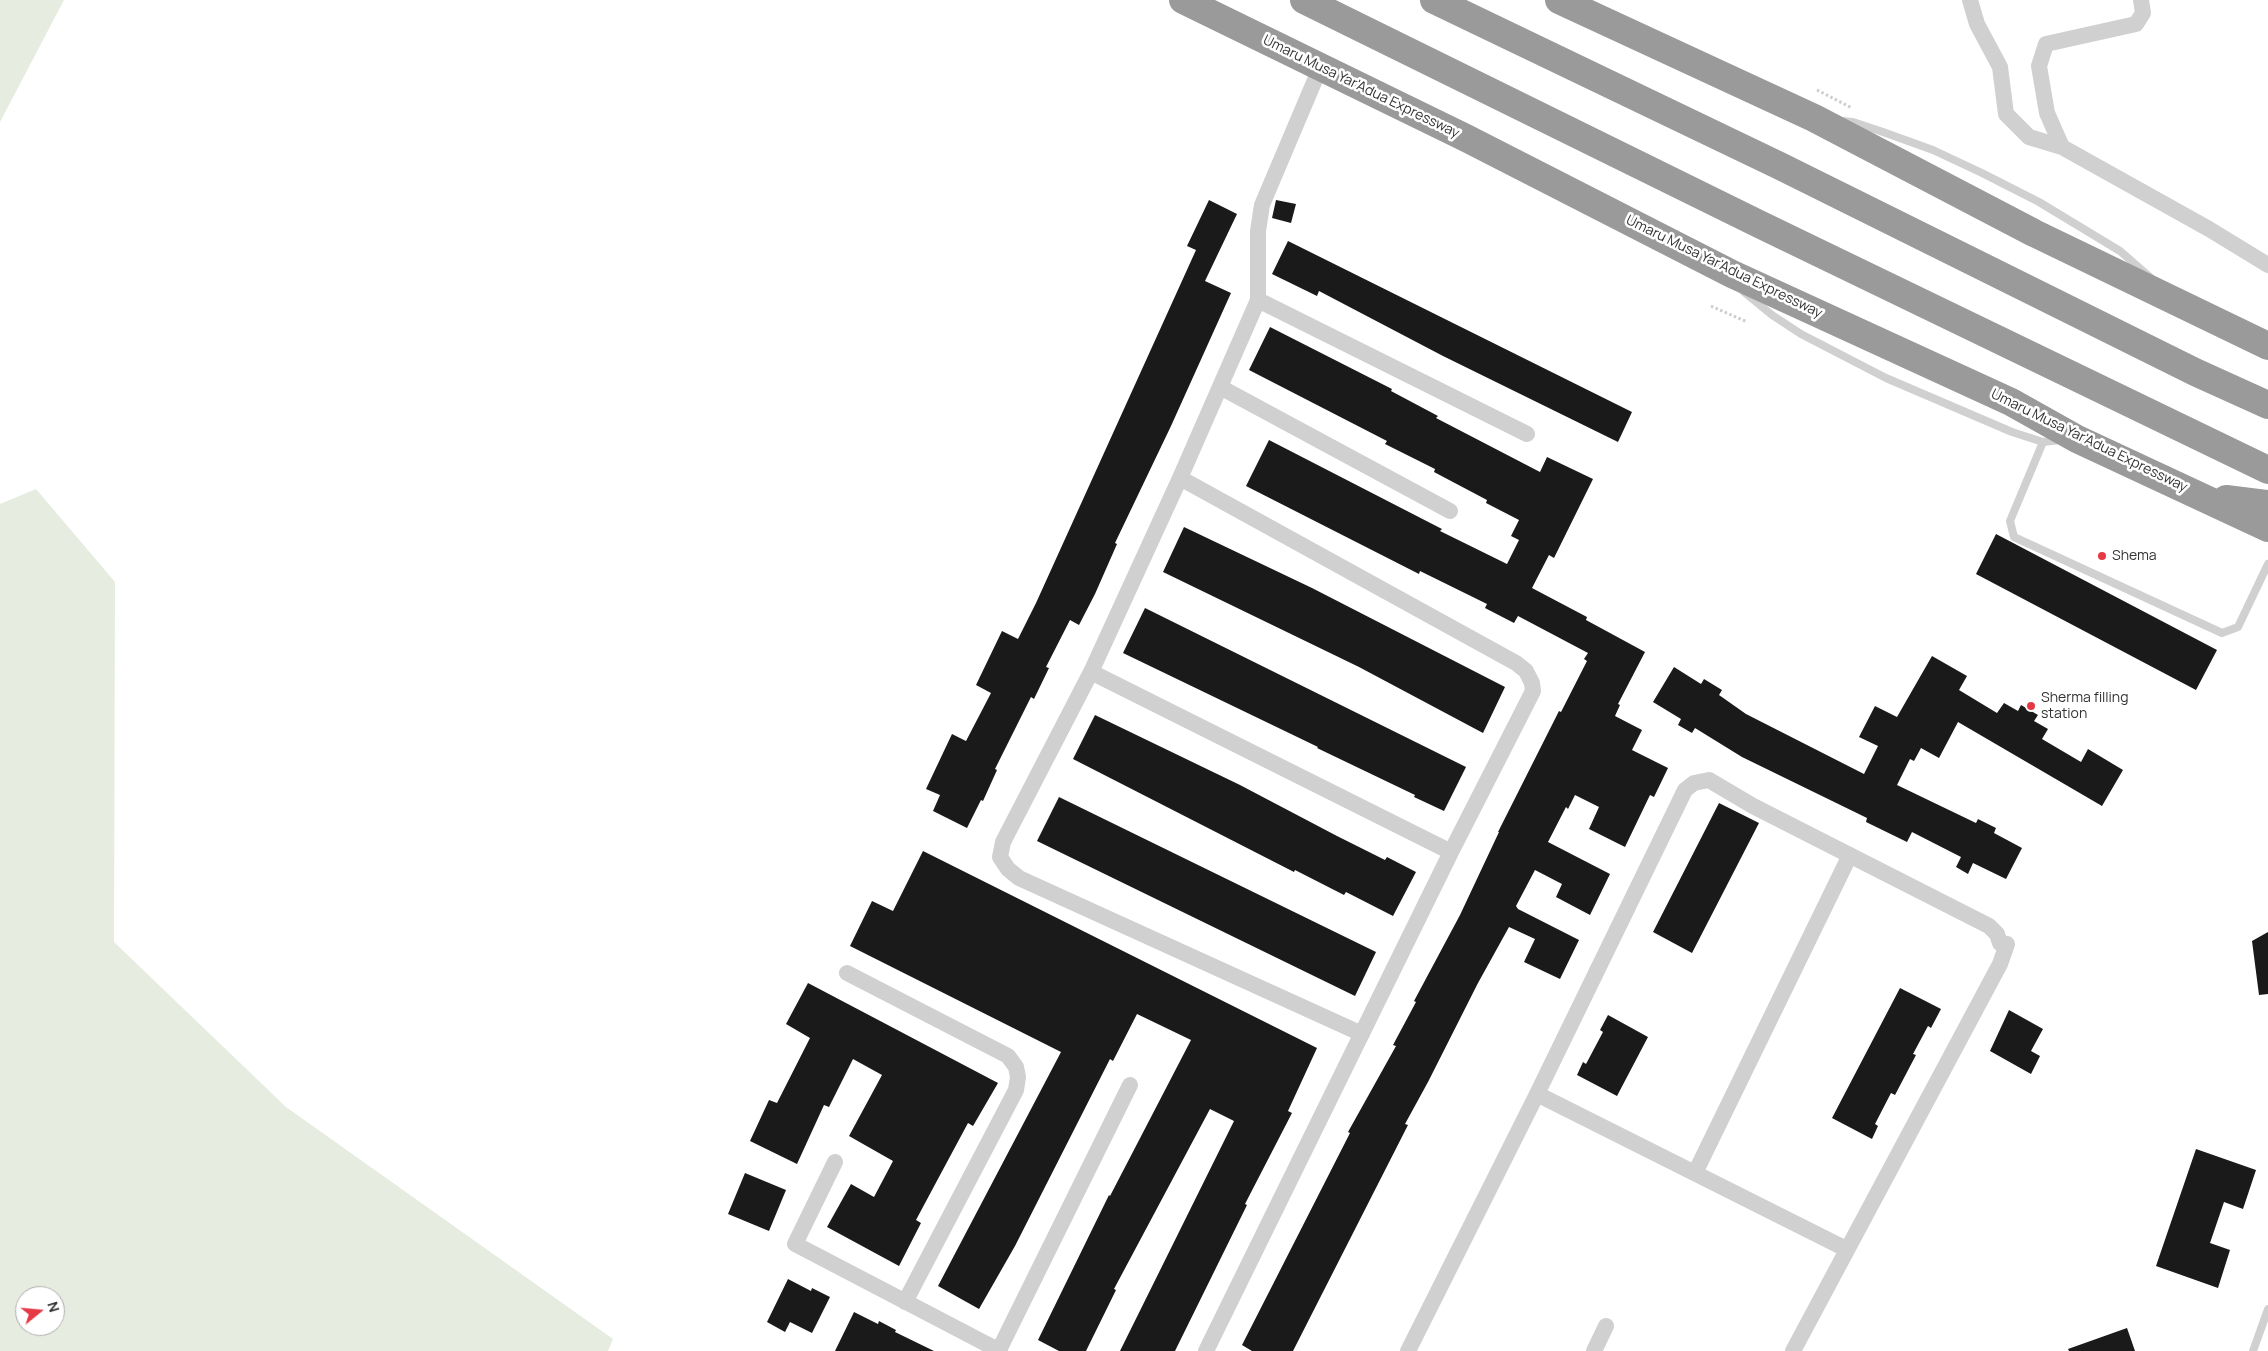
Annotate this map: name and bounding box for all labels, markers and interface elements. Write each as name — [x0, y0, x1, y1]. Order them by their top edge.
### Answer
street label: Umaru Musa Yar'Adua Expressway — [1260, 32, 1462, 142]
street label: Umaru Musa Yar'Adua Expressway — [1623, 212, 1825, 322]
street label: Umaru Musa Yar'Adua Expressway — [1988, 386, 2190, 496]
place label: Shema — [2112, 548, 2157, 564]
marker: Shema — [2096, 550, 2108, 562]
place label: Sherma filling station — [2041, 690, 2128, 722]
marker: Sherma filling station — [2025, 700, 2037, 712]
north arrow — [15, 1286, 65, 1336]
text: N — [43, 1299, 64, 1314]

